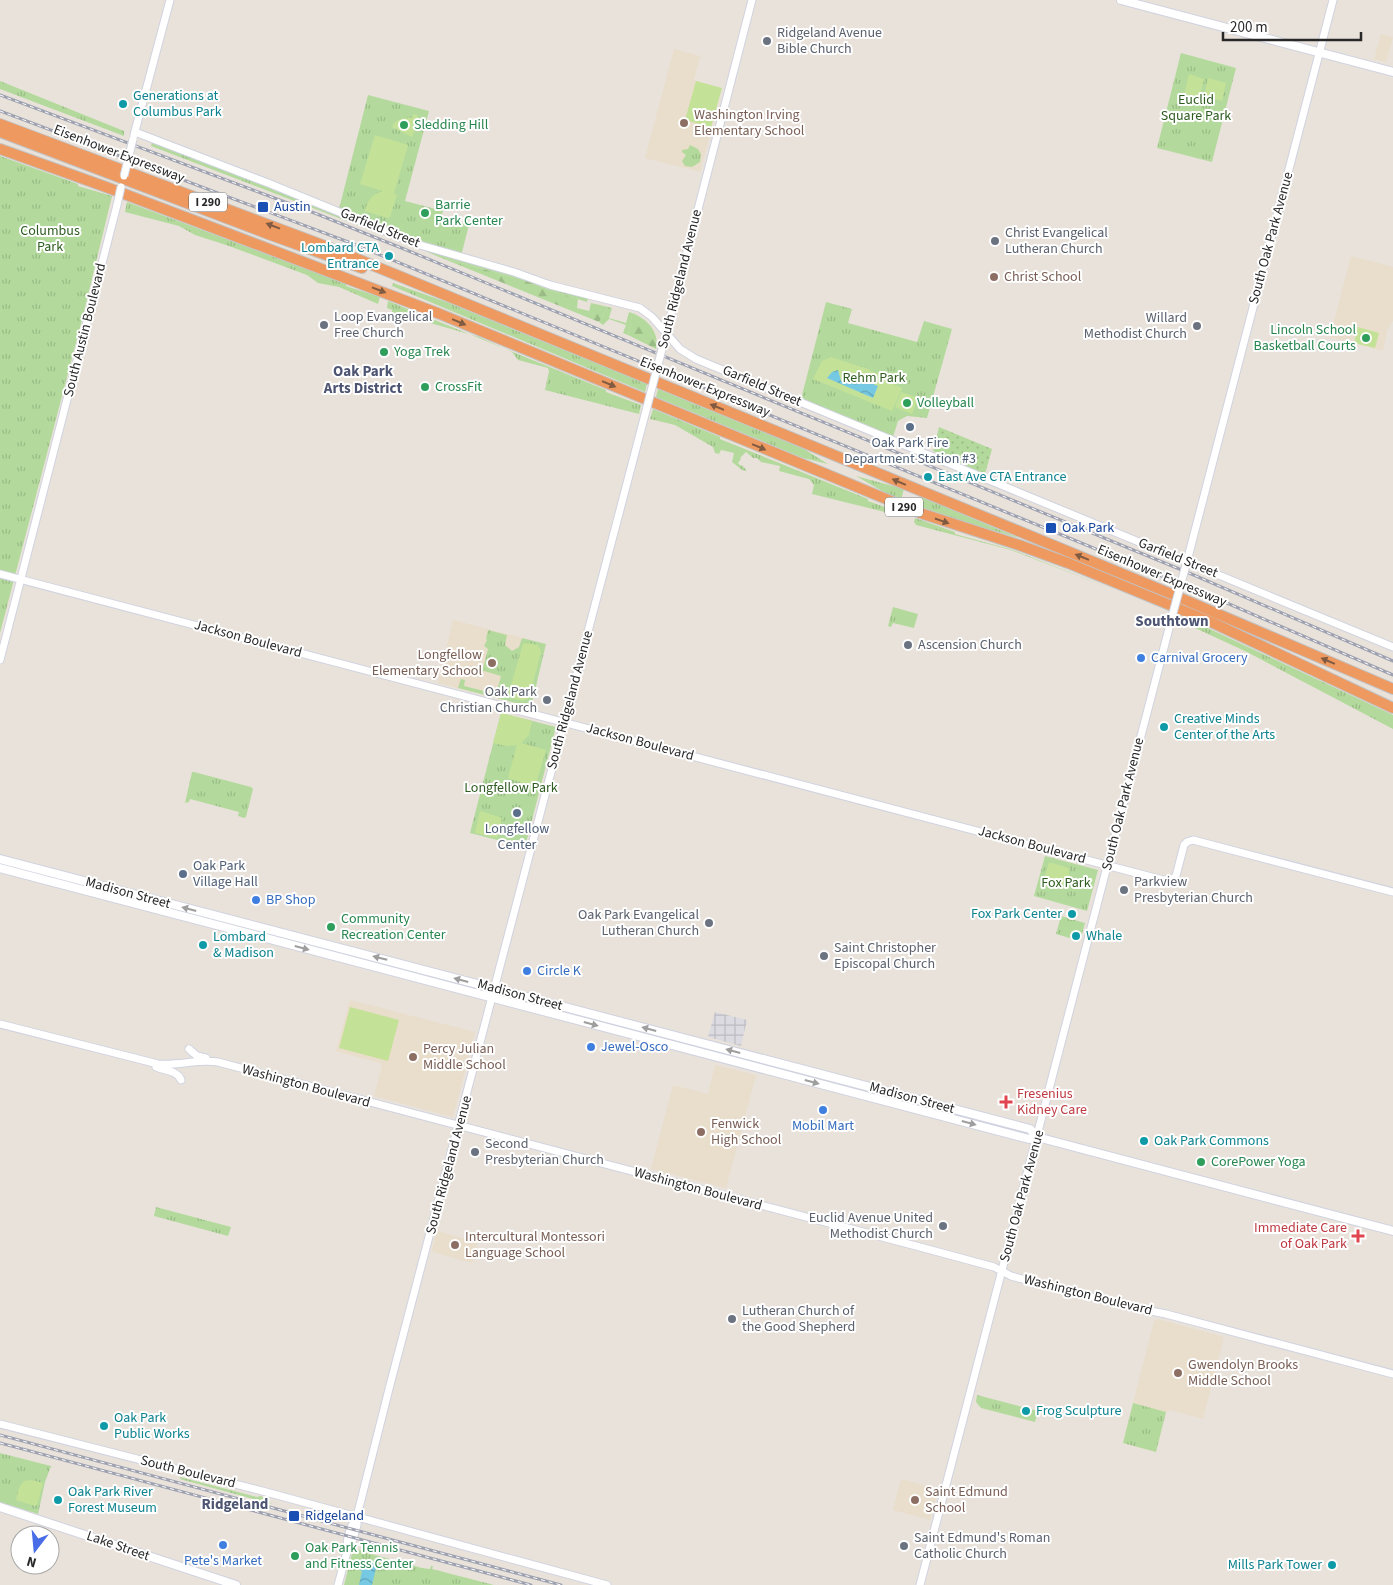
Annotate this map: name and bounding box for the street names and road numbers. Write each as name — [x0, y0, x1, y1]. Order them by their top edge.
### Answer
street label: Eisenhower Expressway — [51, 120, 188, 188]
street label: South Oak Park Avenue — [1244, 170, 1298, 306]
road number: I 290 — [189, 192, 227, 212]
street label: Garfield Street — [337, 203, 423, 253]
street label: South Ridgeland Avenue — [653, 207, 707, 351]
street label: South Austin Boulevard — [59, 261, 111, 399]
street label: Eisenhower Expressway — [637, 352, 774, 422]
street label: Garfield Street — [719, 360, 805, 412]
road number: I 290 — [885, 498, 923, 516]
street label: Garfield Street — [1135, 533, 1221, 583]
street label: Eisenhower Expressway — [1094, 540, 1230, 613]
street label: Jackson Boulevard — [192, 615, 304, 663]
street label: South Ridgeland Avenue — [542, 628, 598, 772]
street label: Jackson Boulevard — [584, 718, 696, 766]
street label: South Oak Park Avenue — [1097, 736, 1149, 872]
street label: Jackson Boulevard — [976, 821, 1088, 869]
street label: Madison Street — [83, 872, 173, 914]
street label: Madison Street — [475, 974, 565, 1016]
street label: Washington Boulevard — [240, 1059, 372, 1113]
street label: Madison Street — [867, 1077, 957, 1119]
street label: South Ridgeland Avenue — [421, 1093, 477, 1237]
street label: South Oak Park Avenue — [995, 1128, 1049, 1264]
street label: Washington Boulevard — [632, 1162, 764, 1216]
street label: Washington Boulevard — [1022, 1269, 1154, 1321]
street label: South Boulevard — [138, 1450, 238, 1494]
street label: Lake Street — [84, 1526, 152, 1566]

